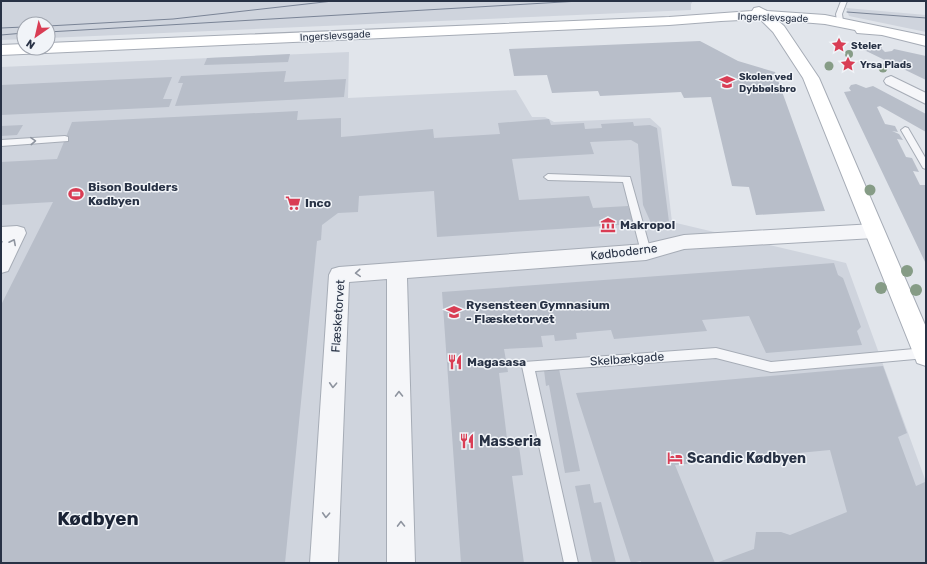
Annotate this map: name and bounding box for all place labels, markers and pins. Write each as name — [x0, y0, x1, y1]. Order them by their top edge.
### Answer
place icon: Steler — [830, 36, 848, 54]
place label: Steler — [851, 40, 882, 52]
place icon: Yrsa Plads — [839, 55, 857, 73]
place label: Yrsa Plads — [860, 59, 912, 71]
place label: Skolen ved Dybbølsbro — [739, 71, 796, 95]
school or university icon: Skolen ved Dybbølsbro — [718, 73, 736, 91]
place label: Bison Boulders Kødbyen — [88, 180, 178, 208]
sports icon: Bison Boulders Kødbyen — [67, 185, 85, 203]
supermarket icon: Inco — [284, 194, 302, 212]
place label: Inco — [305, 196, 331, 210]
museum icon: Makropol — [599, 216, 617, 234]
place label: Makropol — [620, 218, 675, 232]
place label: Rysensteen Gymnasium - Flæsketorvet — [466, 298, 610, 326]
school or university icon: Rysensteen Gymnasium - Flæsketorvet — [445, 303, 463, 321]
restaurant icon: Magasasa — [446, 353, 464, 371]
place label: Magasasa — [467, 355, 526, 369]
restaurant icon: Masseria — [458, 432, 476, 450]
place label: Masseria — [479, 433, 541, 450]
hotel icon: Scandic Kødbyen — [666, 449, 684, 467]
place label: Scandic Kødbyen — [687, 450, 806, 467]

